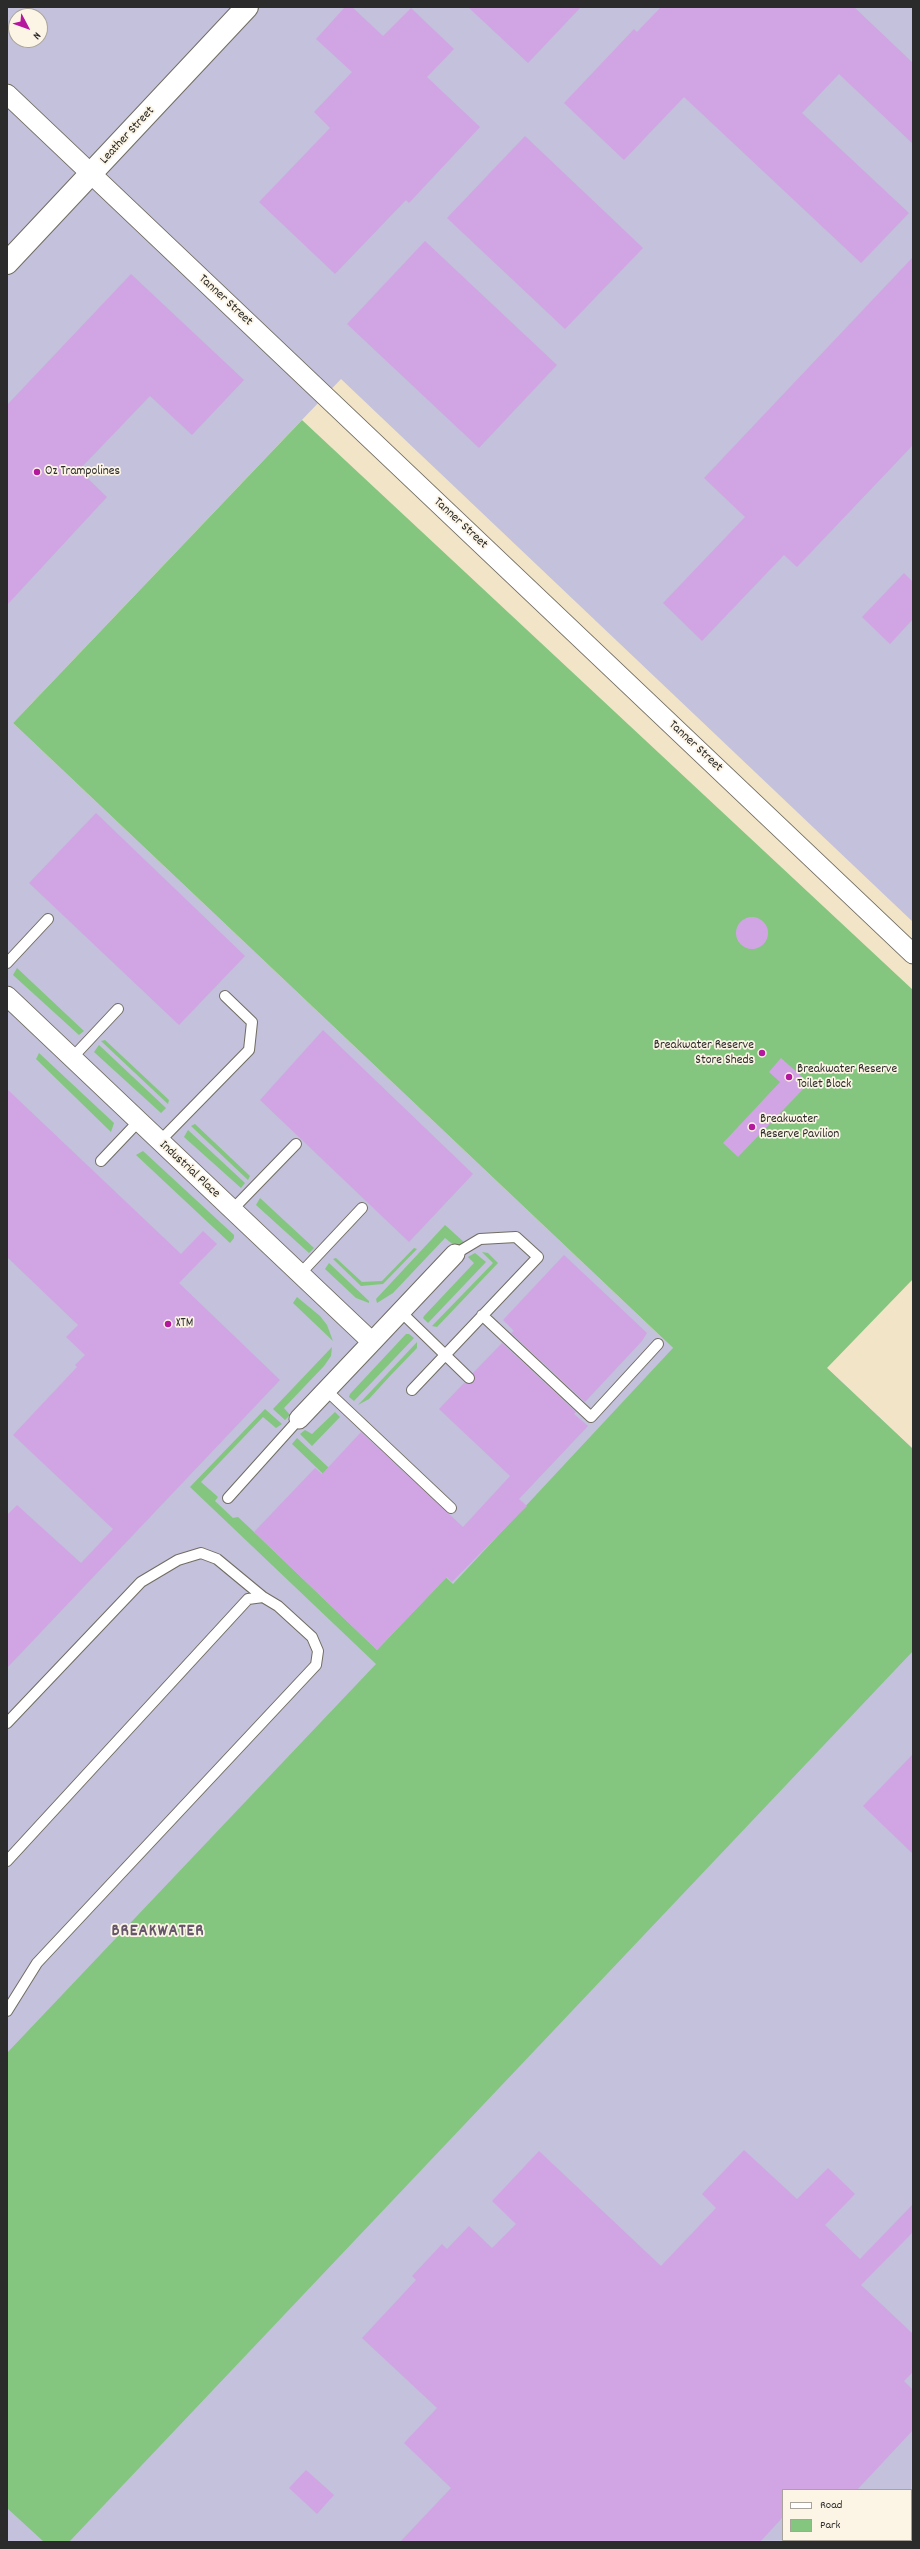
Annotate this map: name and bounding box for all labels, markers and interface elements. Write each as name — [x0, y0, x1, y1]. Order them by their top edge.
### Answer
north arrow — [8, 8, 48, 48]
text: N — [28, 28, 44, 43]
street label: Leather Street — [97, 104, 159, 168]
street label: Tanner Street — [195, 272, 255, 330]
place label: Oz Trampolines — [45, 464, 120, 480]
marker: Oz Trampolines — [32, 467, 42, 477]
street label: Tanner Street — [430, 495, 490, 553]
street label: Tanner Street — [665, 718, 725, 776]
place label: Breakwater Reserve Store Sheds — [654, 1038, 754, 1069]
marker: Breakwater Reserve Store Sheds — [757, 1048, 767, 1058]
place label: Breakwater Reserve Toilet Block — [797, 1062, 897, 1093]
marker: Breakwater Reserve Toilet Block — [784, 1072, 794, 1082]
place label: Breakwater Reserve Pavilion — [760, 1112, 839, 1143]
marker: Breakwater Reserve Pavilion — [747, 1122, 757, 1132]
street label: Industrial Place — [155, 1138, 223, 1202]
place label: XTM — [176, 1316, 193, 1332]
marker: XTM — [163, 1319, 173, 1329]
district label: BREAKWATER — [111, 1923, 205, 1943]
legend — [782, 2489, 912, 2541]
text: Road — [820, 2497, 842, 2514]
text: Park — [820, 2517, 840, 2534]

